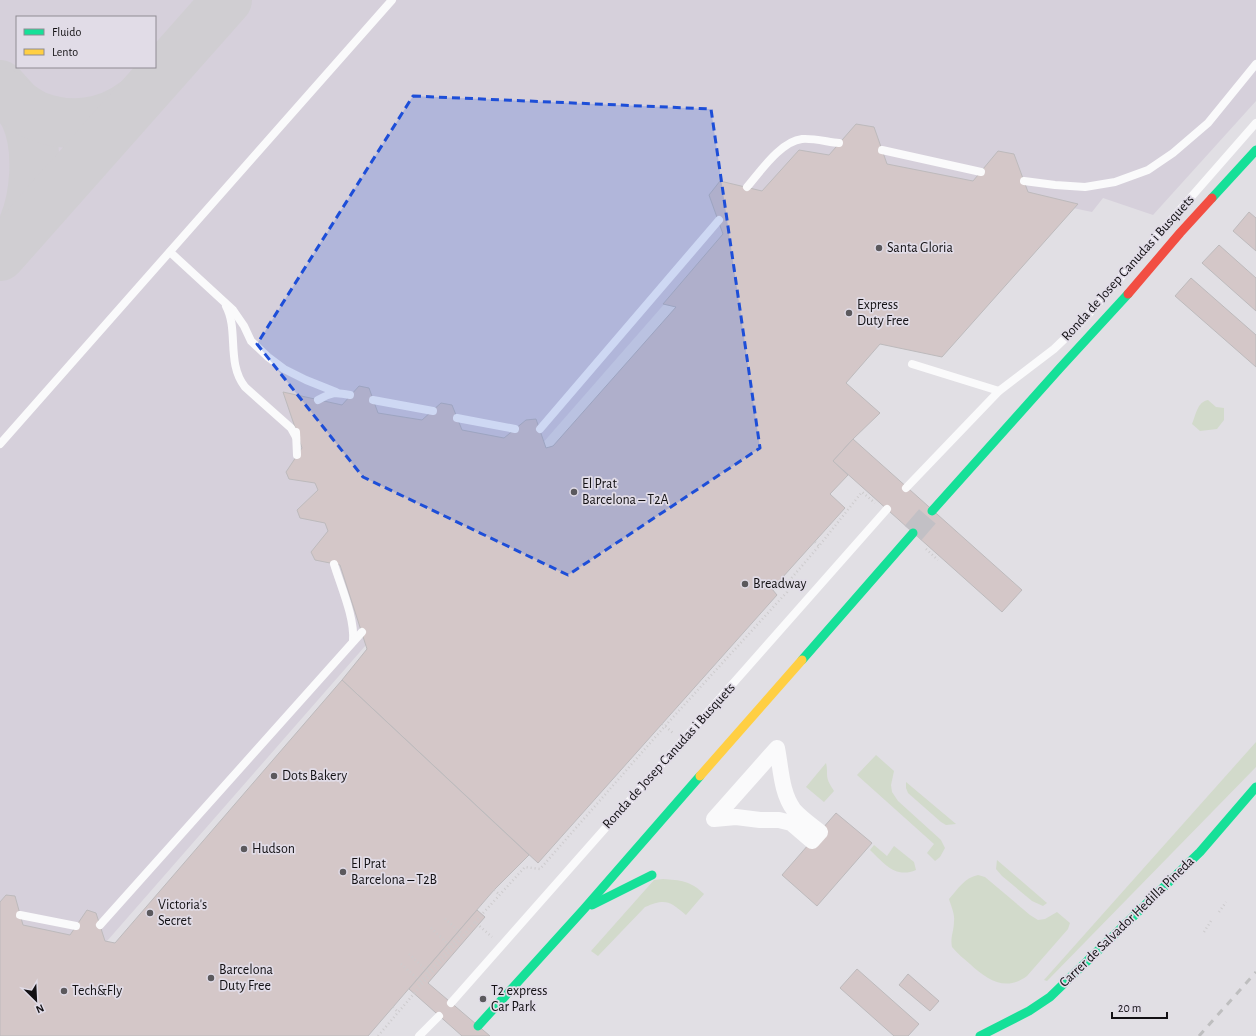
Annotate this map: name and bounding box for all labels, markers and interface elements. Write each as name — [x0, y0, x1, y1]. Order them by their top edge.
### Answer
legend — [16, 16, 156, 68]
text: Fluido — [52, 26, 81, 38]
text: Lento — [52, 46, 78, 58]
street label: Ronda de Josep Canudas i Busquets — [1059, 193, 1197, 343]
place label: Santa Gloria — [887, 241, 953, 255]
marker: Santa Gloria — [874, 243, 884, 253]
place label: Express Duty Free — [857, 298, 909, 328]
marker: Express Duty Free — [844, 308, 854, 318]
place label: El Prat Barcelona – T2A — [582, 477, 669, 507]
marker: El Prat Barcelona – T2A — [569, 487, 579, 497]
place label: Breadway — [753, 577, 807, 591]
marker: Breadway — [740, 579, 750, 589]
street label: Ronda de Josep Canudas i Busquets — [600, 681, 738, 831]
place label: Dots Bakery — [282, 769, 347, 783]
marker: Dots Bakery — [269, 771, 279, 781]
place label: Hudson — [252, 842, 295, 856]
marker: Hudson — [239, 844, 249, 854]
street label: Carrer de Salvador Hedilla Pineda — [1057, 854, 1197, 990]
place label: El Prat Barcelona – T2B — [351, 857, 437, 887]
marker: El Prat Barcelona – T2B — [338, 867, 348, 877]
place label: Victoria's Secret — [158, 898, 207, 928]
marker: Victoria's Secret — [145, 908, 155, 918]
place label: Barcelona Duty Free — [219, 963, 274, 993]
marker: Barcelona Duty Free — [206, 973, 216, 983]
north arrow — [16, 980, 56, 1020]
place label: Tech&Fly — [72, 984, 122, 998]
place label: T2 express Car Park — [491, 984, 547, 1014]
marker: Tech&Fly — [59, 986, 69, 996]
marker: T2 express Car Park — [478, 994, 488, 1004]
scale bar — [1112, 994, 1167, 1020]
text: N — [34, 1002, 46, 1015]
text: 20 m — [1118, 1002, 1141, 1014]

